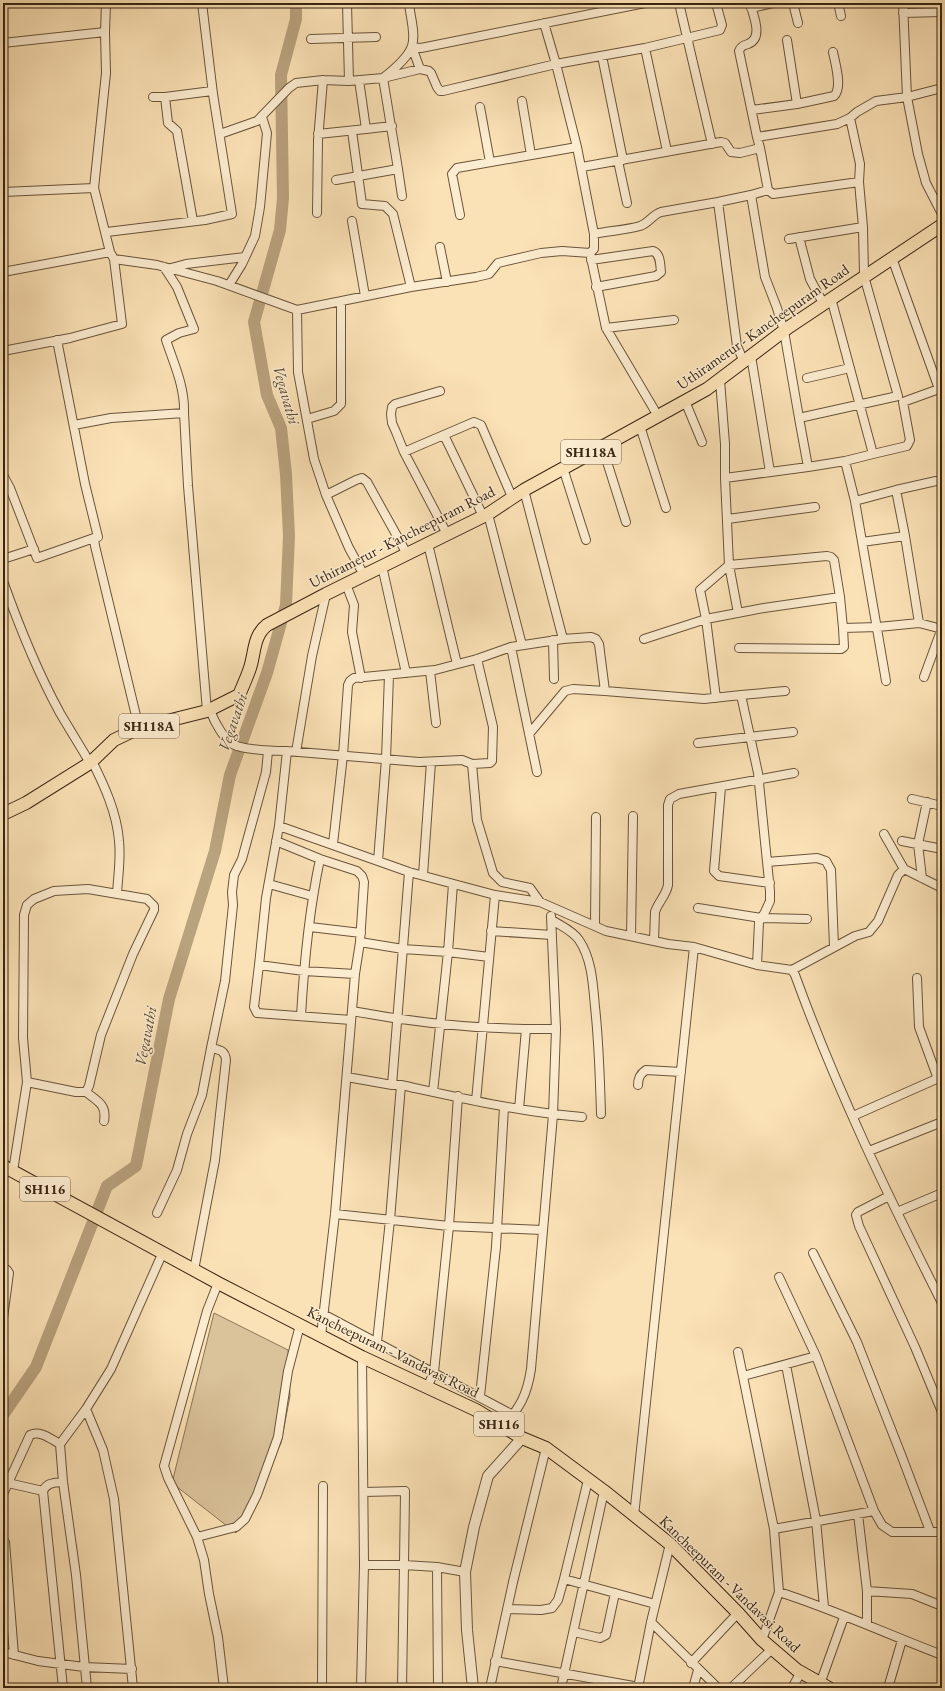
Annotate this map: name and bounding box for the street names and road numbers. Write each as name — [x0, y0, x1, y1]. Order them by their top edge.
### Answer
street label: Uthiramerur - Kancheepuram Road — [673, 260, 853, 393]
road number: SH118A — [561, 440, 621, 464]
street label: Uthiramerur - Kancheepuram Road — [306, 481, 498, 592]
road number: SH118A — [119, 714, 179, 738]
road number: SH116 — [20, 1177, 70, 1201]
street label: Kancheepuram - Vandavasi Road — [304, 1302, 483, 1402]
road number: SH116 — [474, 1412, 524, 1436]
street label: Kancheepuram - Vandavasi Road — [656, 1511, 805, 1656]

